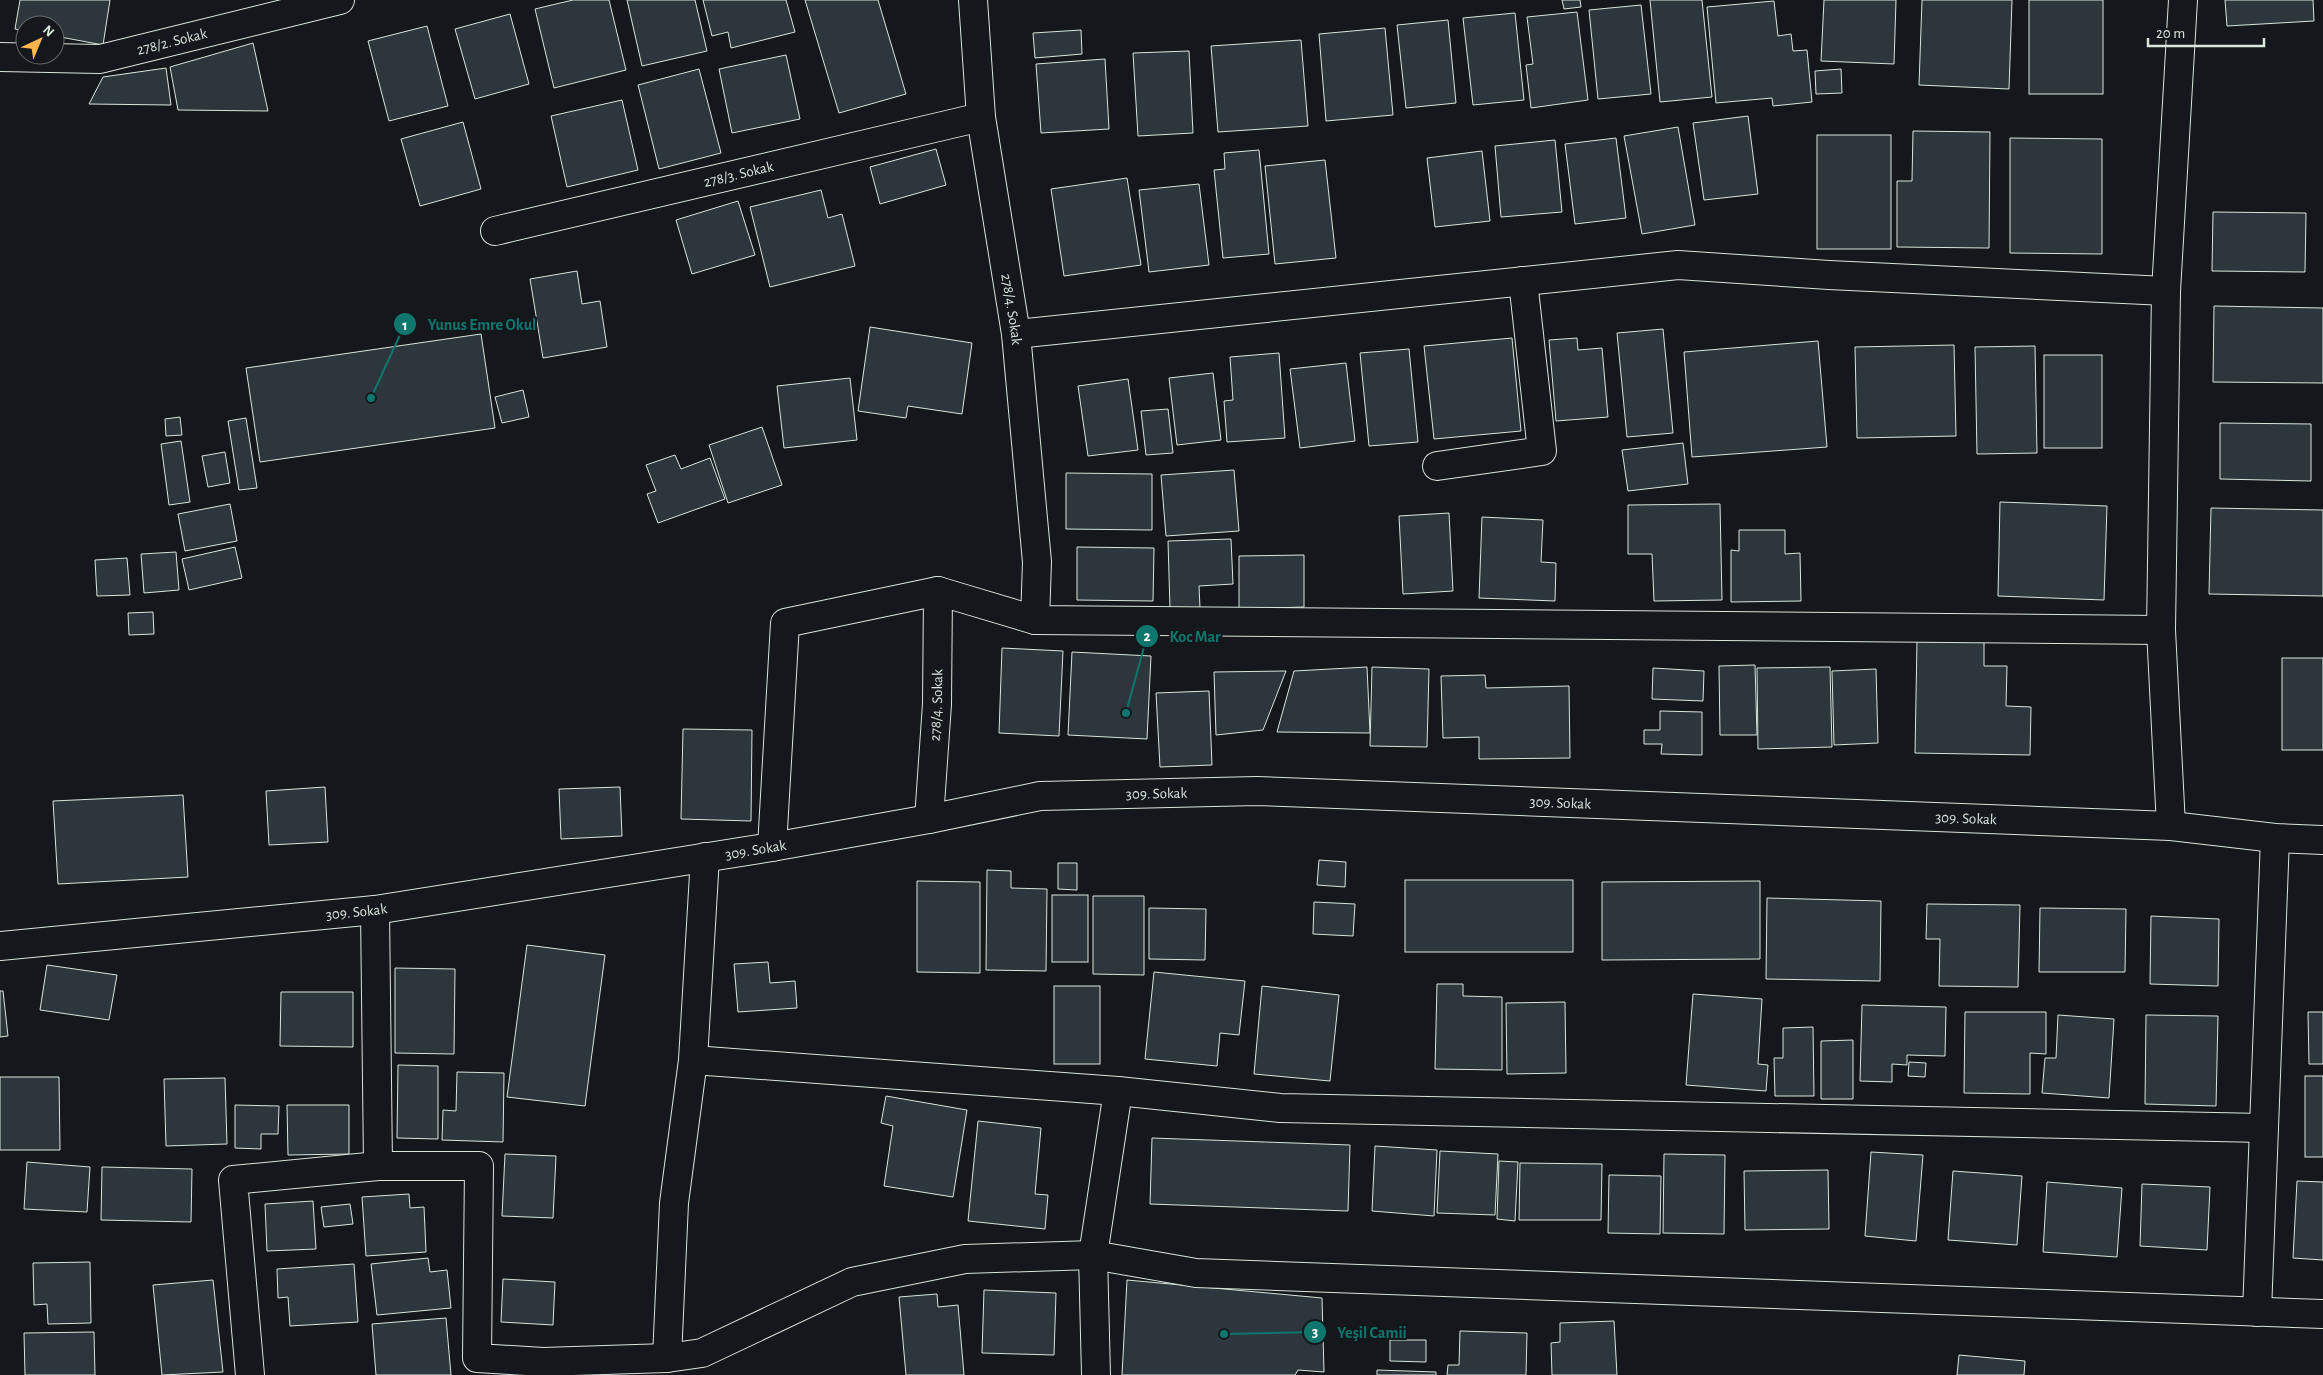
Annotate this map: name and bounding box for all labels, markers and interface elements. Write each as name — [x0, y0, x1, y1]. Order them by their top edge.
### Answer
north arrow — [15, 15, 65, 65]
scale bar — [2148, 15, 2264, 47]
text: N — [40, 23, 57, 40]
street label: 278/2. Sokak — [135, 26, 209, 58]
text: 20 m — [2156, 26, 2185, 41]
street label: 278/3. Sokak — [702, 159, 775, 190]
street label: 278/4. Sokak — [998, 273, 1024, 346]
callout: Yunus Emre Okul — [392, 309, 546, 340]
text: Yunus Emre Okul — [428, 317, 536, 333]
text: 1 — [402, 318, 408, 333]
callout: Koc Mar — [1135, 621, 1231, 652]
text: 2 — [1143, 629, 1151, 644]
text: Koc Mar — [1169, 629, 1221, 645]
street label: 278/4. Sokak — [927, 669, 945, 742]
street label: 309. Sokak — [1126, 786, 1188, 802]
street label: 309. Sokak — [1529, 794, 1591, 812]
street label: 309. Sokak — [1935, 810, 1997, 827]
street label: 309. Sokak — [724, 838, 787, 862]
street label: 309. Sokak — [325, 901, 388, 923]
callout: Yeşil Camii — [1302, 1317, 1417, 1348]
text: 3 — [1312, 1325, 1318, 1340]
text: Yeşil Camii — [1337, 1325, 1407, 1341]

